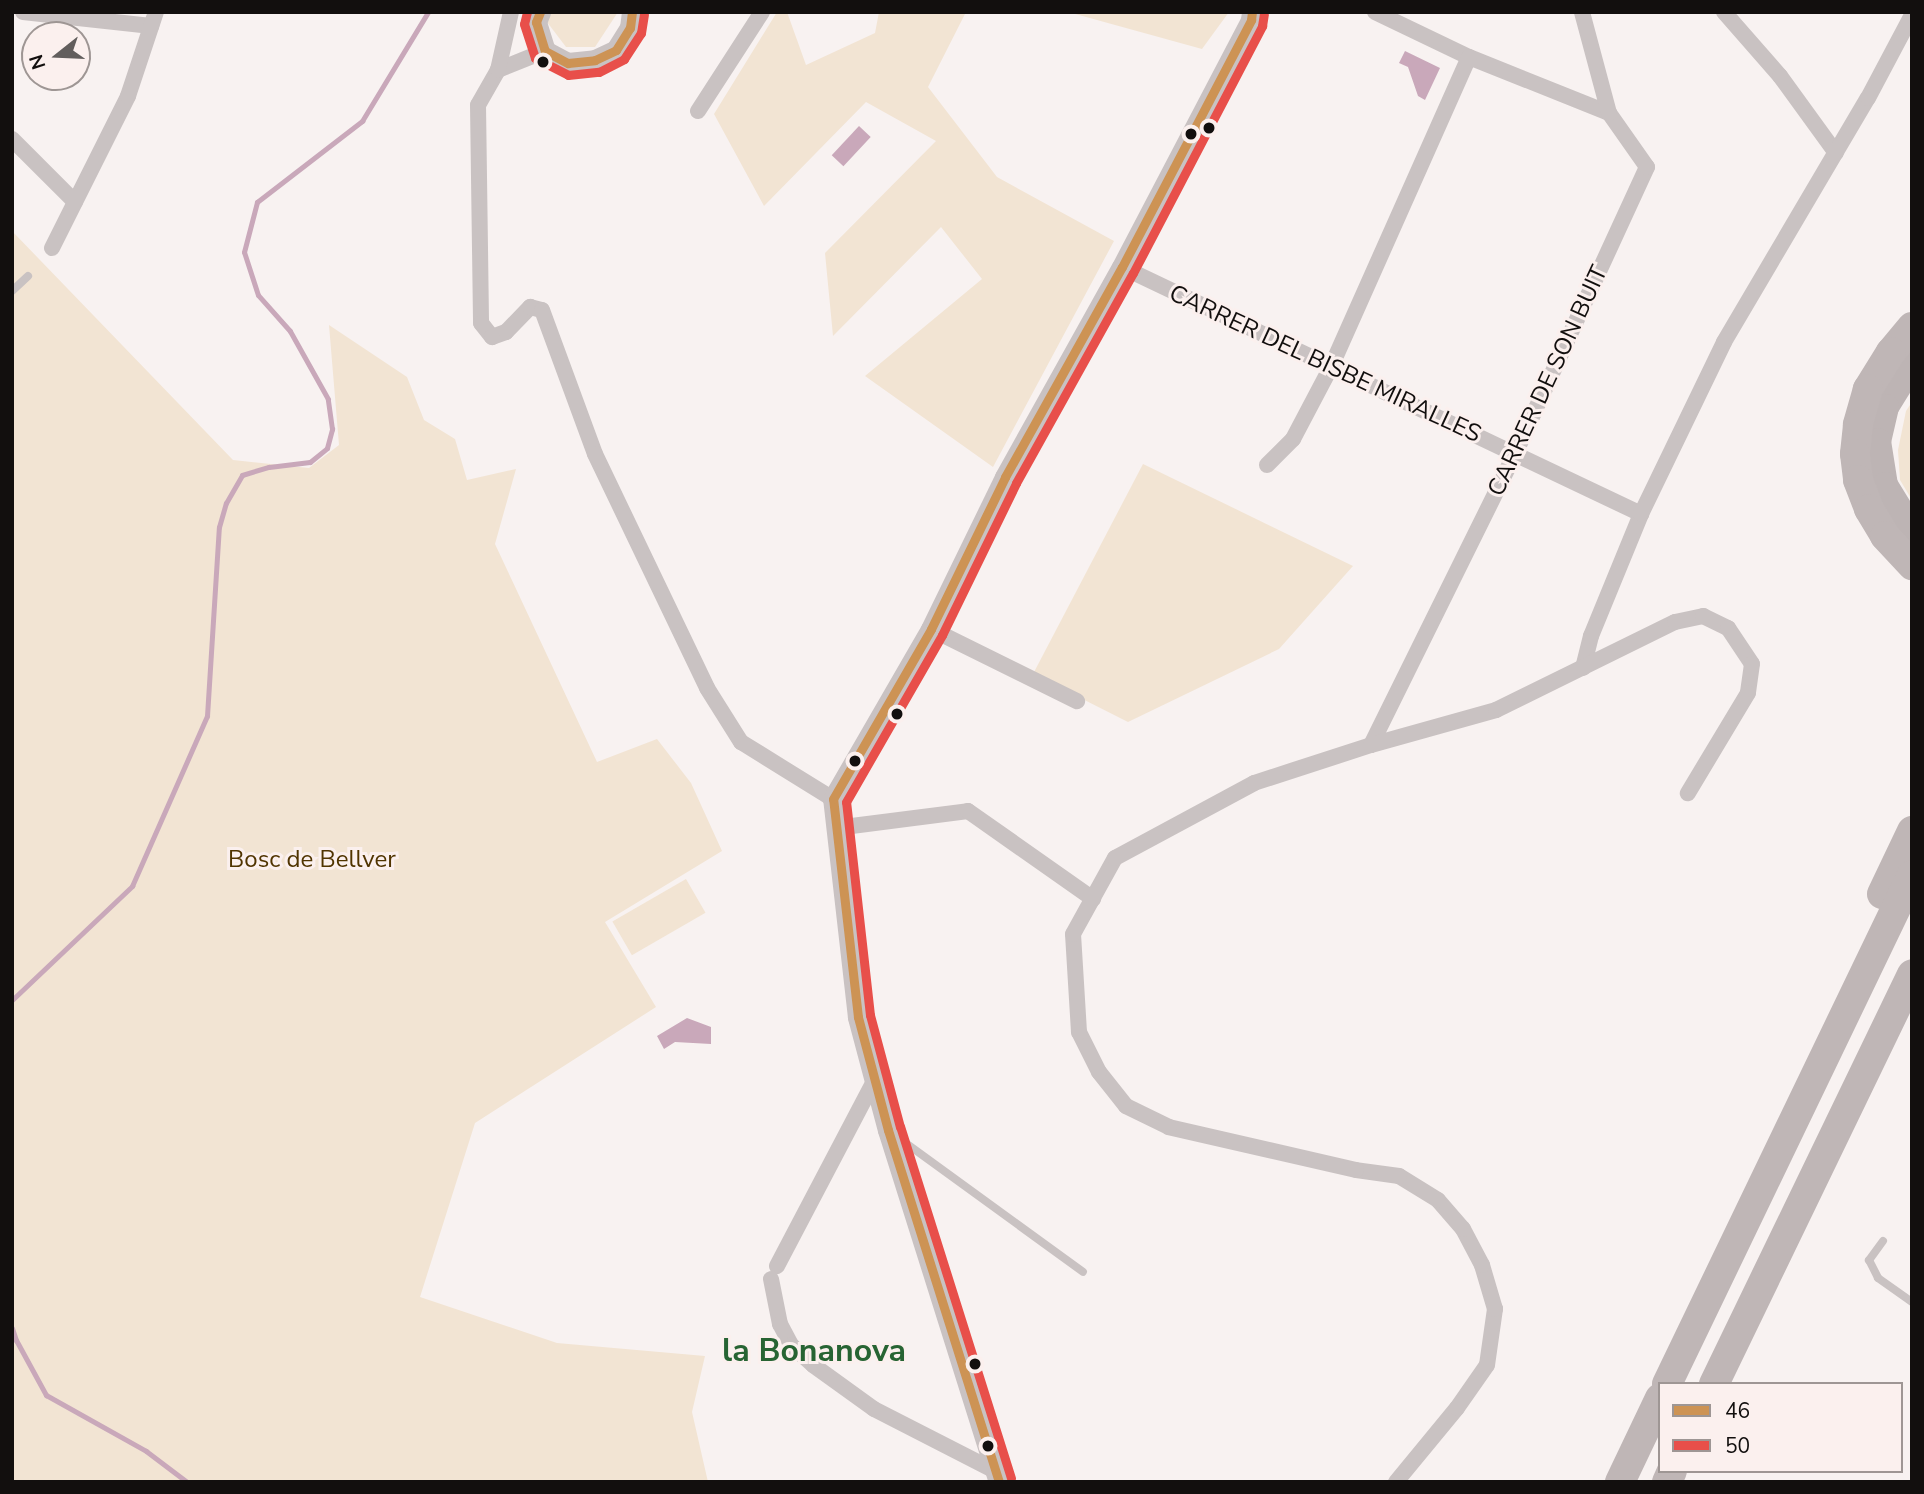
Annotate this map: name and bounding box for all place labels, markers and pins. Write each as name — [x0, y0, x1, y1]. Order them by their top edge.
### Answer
unlabelled marker — [536, 55, 550, 69]
unlabelled marker — [1202, 121, 1216, 135]
unlabelled marker — [1184, 127, 1198, 141]
unlabelled marker — [890, 707, 904, 721]
unlabelled marker — [848, 754, 862, 768]
unlabelled marker — [968, 1357, 982, 1371]
unlabelled marker — [981, 1439, 995, 1453]

